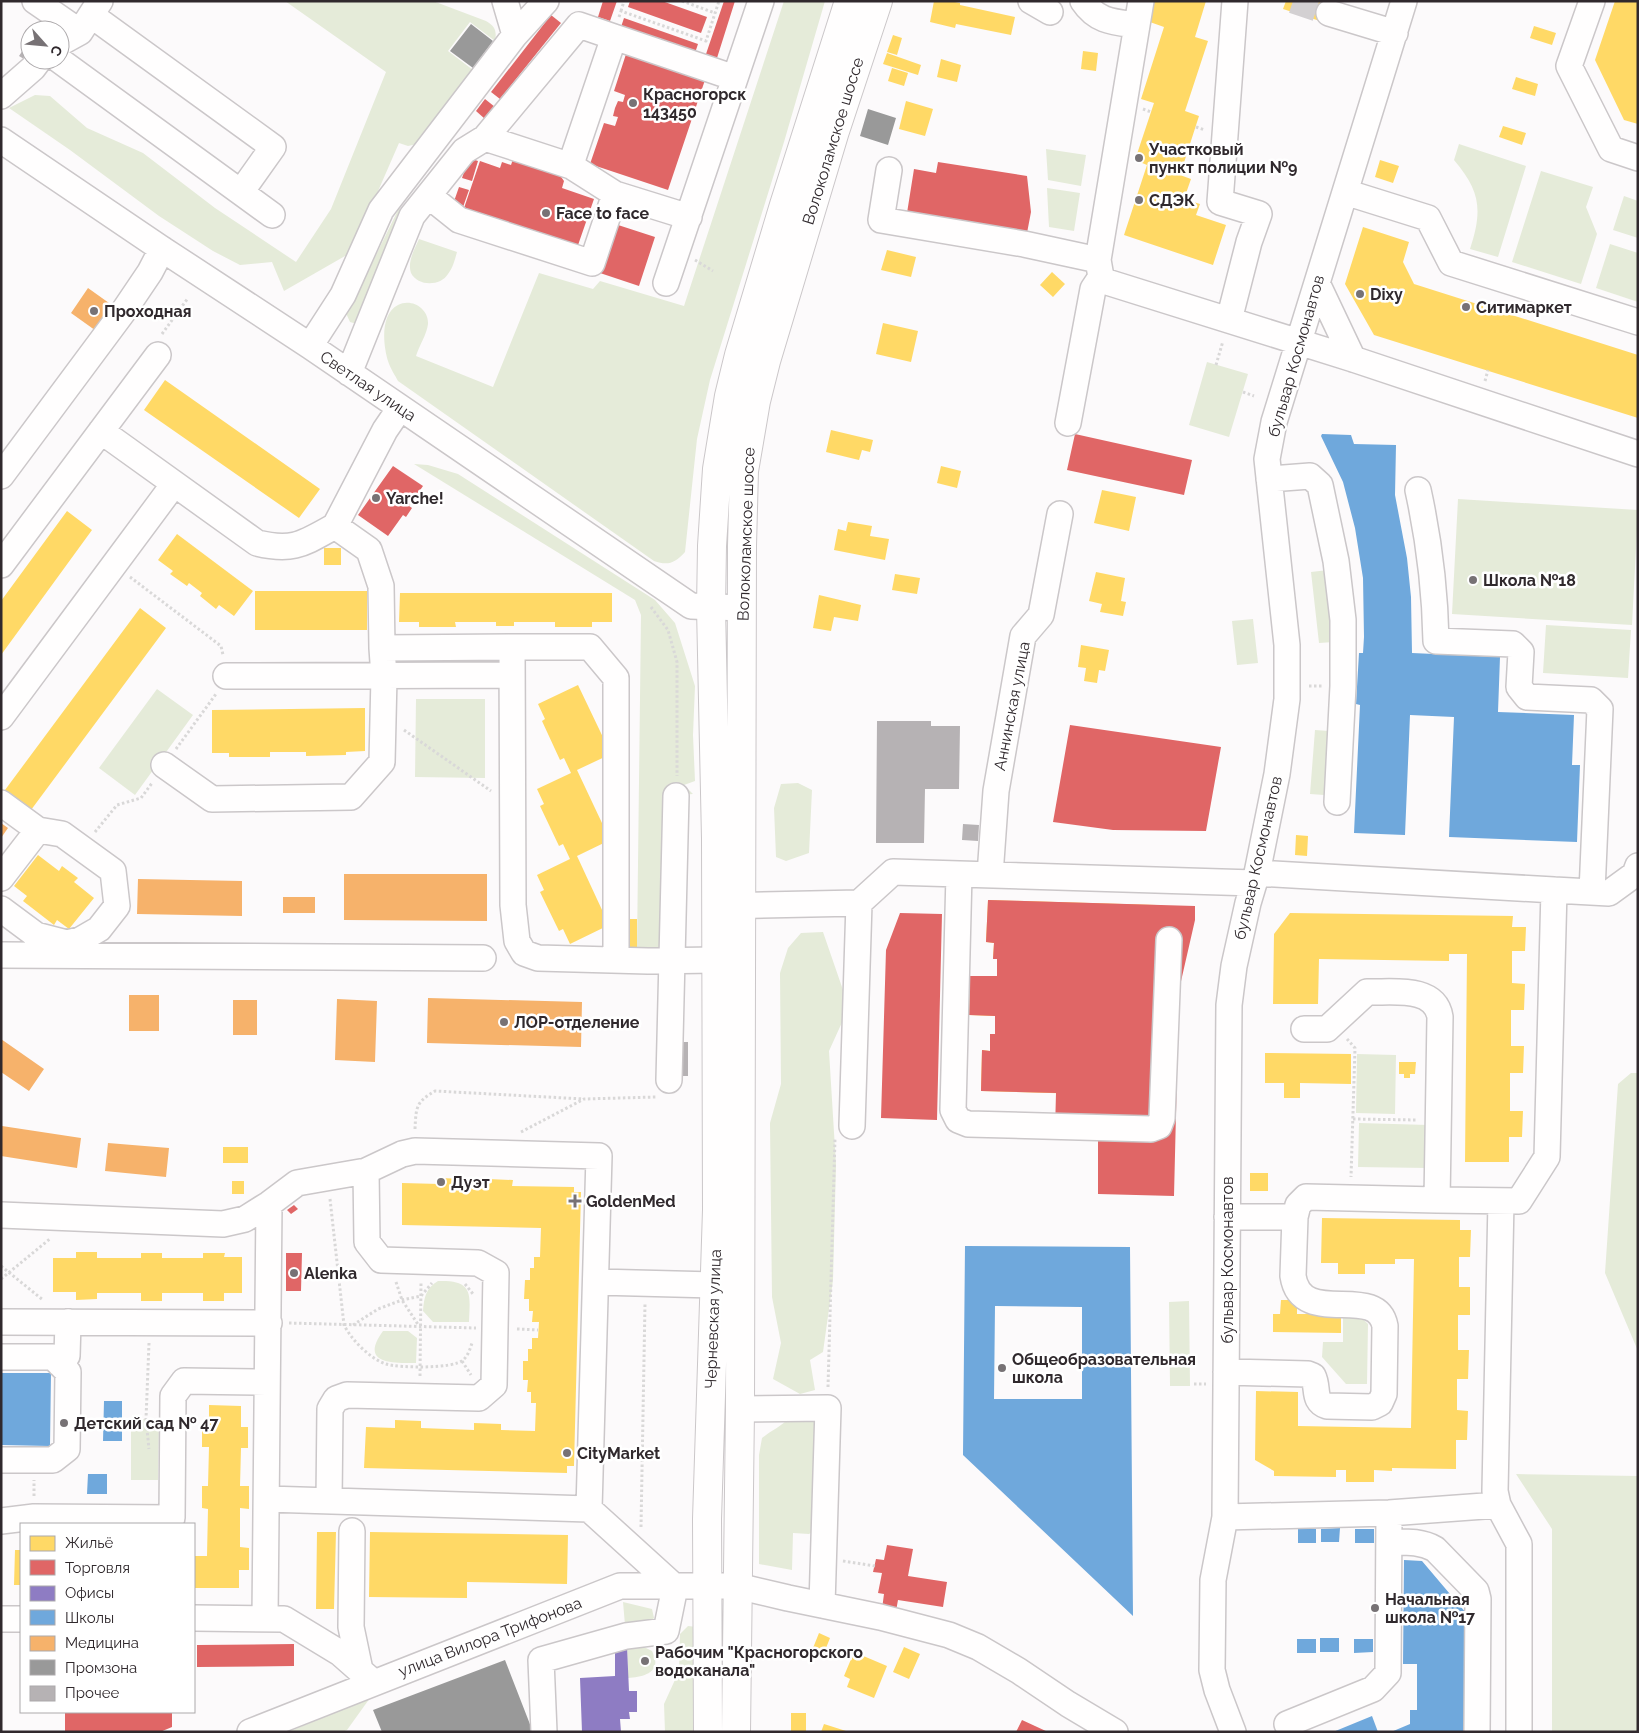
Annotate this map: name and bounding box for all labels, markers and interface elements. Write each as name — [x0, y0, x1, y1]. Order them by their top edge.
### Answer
north arrow — [20, 20, 70, 70]
text: С — [47, 43, 66, 59]
street label: Волоколамское шоссе — [798, 55, 868, 227]
place label: Красногорск 143450 — [643, 85, 746, 122]
marker: Красногорск 143450 — [627, 97, 639, 109]
place label: Участковый пункт полиции №9 — [1148, 140, 1297, 177]
marker: Участковый пункт полиции №9 — [1133, 152, 1145, 164]
place label: СДЭК — [1149, 191, 1195, 210]
marker: СДЭК — [1133, 194, 1145, 206]
place label: Face to face — [556, 204, 650, 223]
marker: Face to face — [540, 207, 552, 219]
street label: бульвар Космонавтов — [1264, 273, 1328, 439]
place label: Dixy — [1370, 285, 1403, 304]
marker: Dixy — [1354, 288, 1366, 300]
place label: Ситимаркет — [1476, 298, 1572, 317]
marker: Ситимаркет — [1460, 301, 1472, 313]
place label: Проходная — [104, 302, 192, 321]
marker: Проходная — [88, 305, 100, 317]
street label: Светлая улица — [316, 347, 420, 425]
street label: Волоколамское шоссе — [733, 447, 759, 621]
place label: Yarche! — [386, 489, 444, 508]
marker: Yarche! — [370, 492, 382, 504]
place label: Школа №18 — [1483, 571, 1576, 590]
marker: Школа №18 — [1467, 574, 1479, 586]
street label: Аннинская улица — [990, 640, 1034, 772]
street label: бульвар Космонавтов — [1230, 774, 1286, 942]
place label: ЛОР-отделение — [514, 1013, 640, 1032]
marker: ЛОР-отделение — [498, 1016, 510, 1028]
place label: Дуэт — [451, 1173, 490, 1192]
marker: Дуэт — [435, 1176, 447, 1188]
street label: бульвар Космонавтов — [1218, 1176, 1237, 1344]
place label: GoldenMed — [586, 1192, 676, 1211]
marker: GoldenMed — [568, 1194, 582, 1208]
street label: Черневская улица — [701, 1249, 725, 1389]
place label: Alenka — [304, 1264, 357, 1283]
marker: Alenka — [288, 1267, 300, 1279]
place label: Общеобразовательная школа — [1012, 1350, 1196, 1387]
marker: Общеобразовательная школа — [996, 1362, 1008, 1374]
place label: Детский сад № 47 — [74, 1414, 218, 1433]
marker: Детский сад № 47 — [58, 1417, 70, 1429]
place label: CityMarket — [577, 1444, 660, 1463]
marker: CityMarket — [561, 1447, 573, 1459]
legend — [20, 1523, 195, 1713]
text: Жильё — [65, 1534, 114, 1552]
text: Торговля — [65, 1559, 130, 1577]
text: Офисы — [65, 1584, 114, 1602]
place label: Начальная школа №17 — [1385, 1590, 1475, 1627]
street label: улица Вилора Трифонова — [396, 1593, 584, 1681]
marker: Начальная школа №17 — [1369, 1602, 1381, 1614]
text: Школы — [65, 1609, 114, 1627]
text: Медицина — [65, 1634, 139, 1652]
place label: Рабочим "Красногорского водоканала" — [655, 1643, 863, 1680]
marker: Рабочим "Красногорского водоканала" — [639, 1655, 651, 1667]
text: Промзона — [65, 1659, 137, 1677]
text: Прочее — [65, 1684, 119, 1702]

